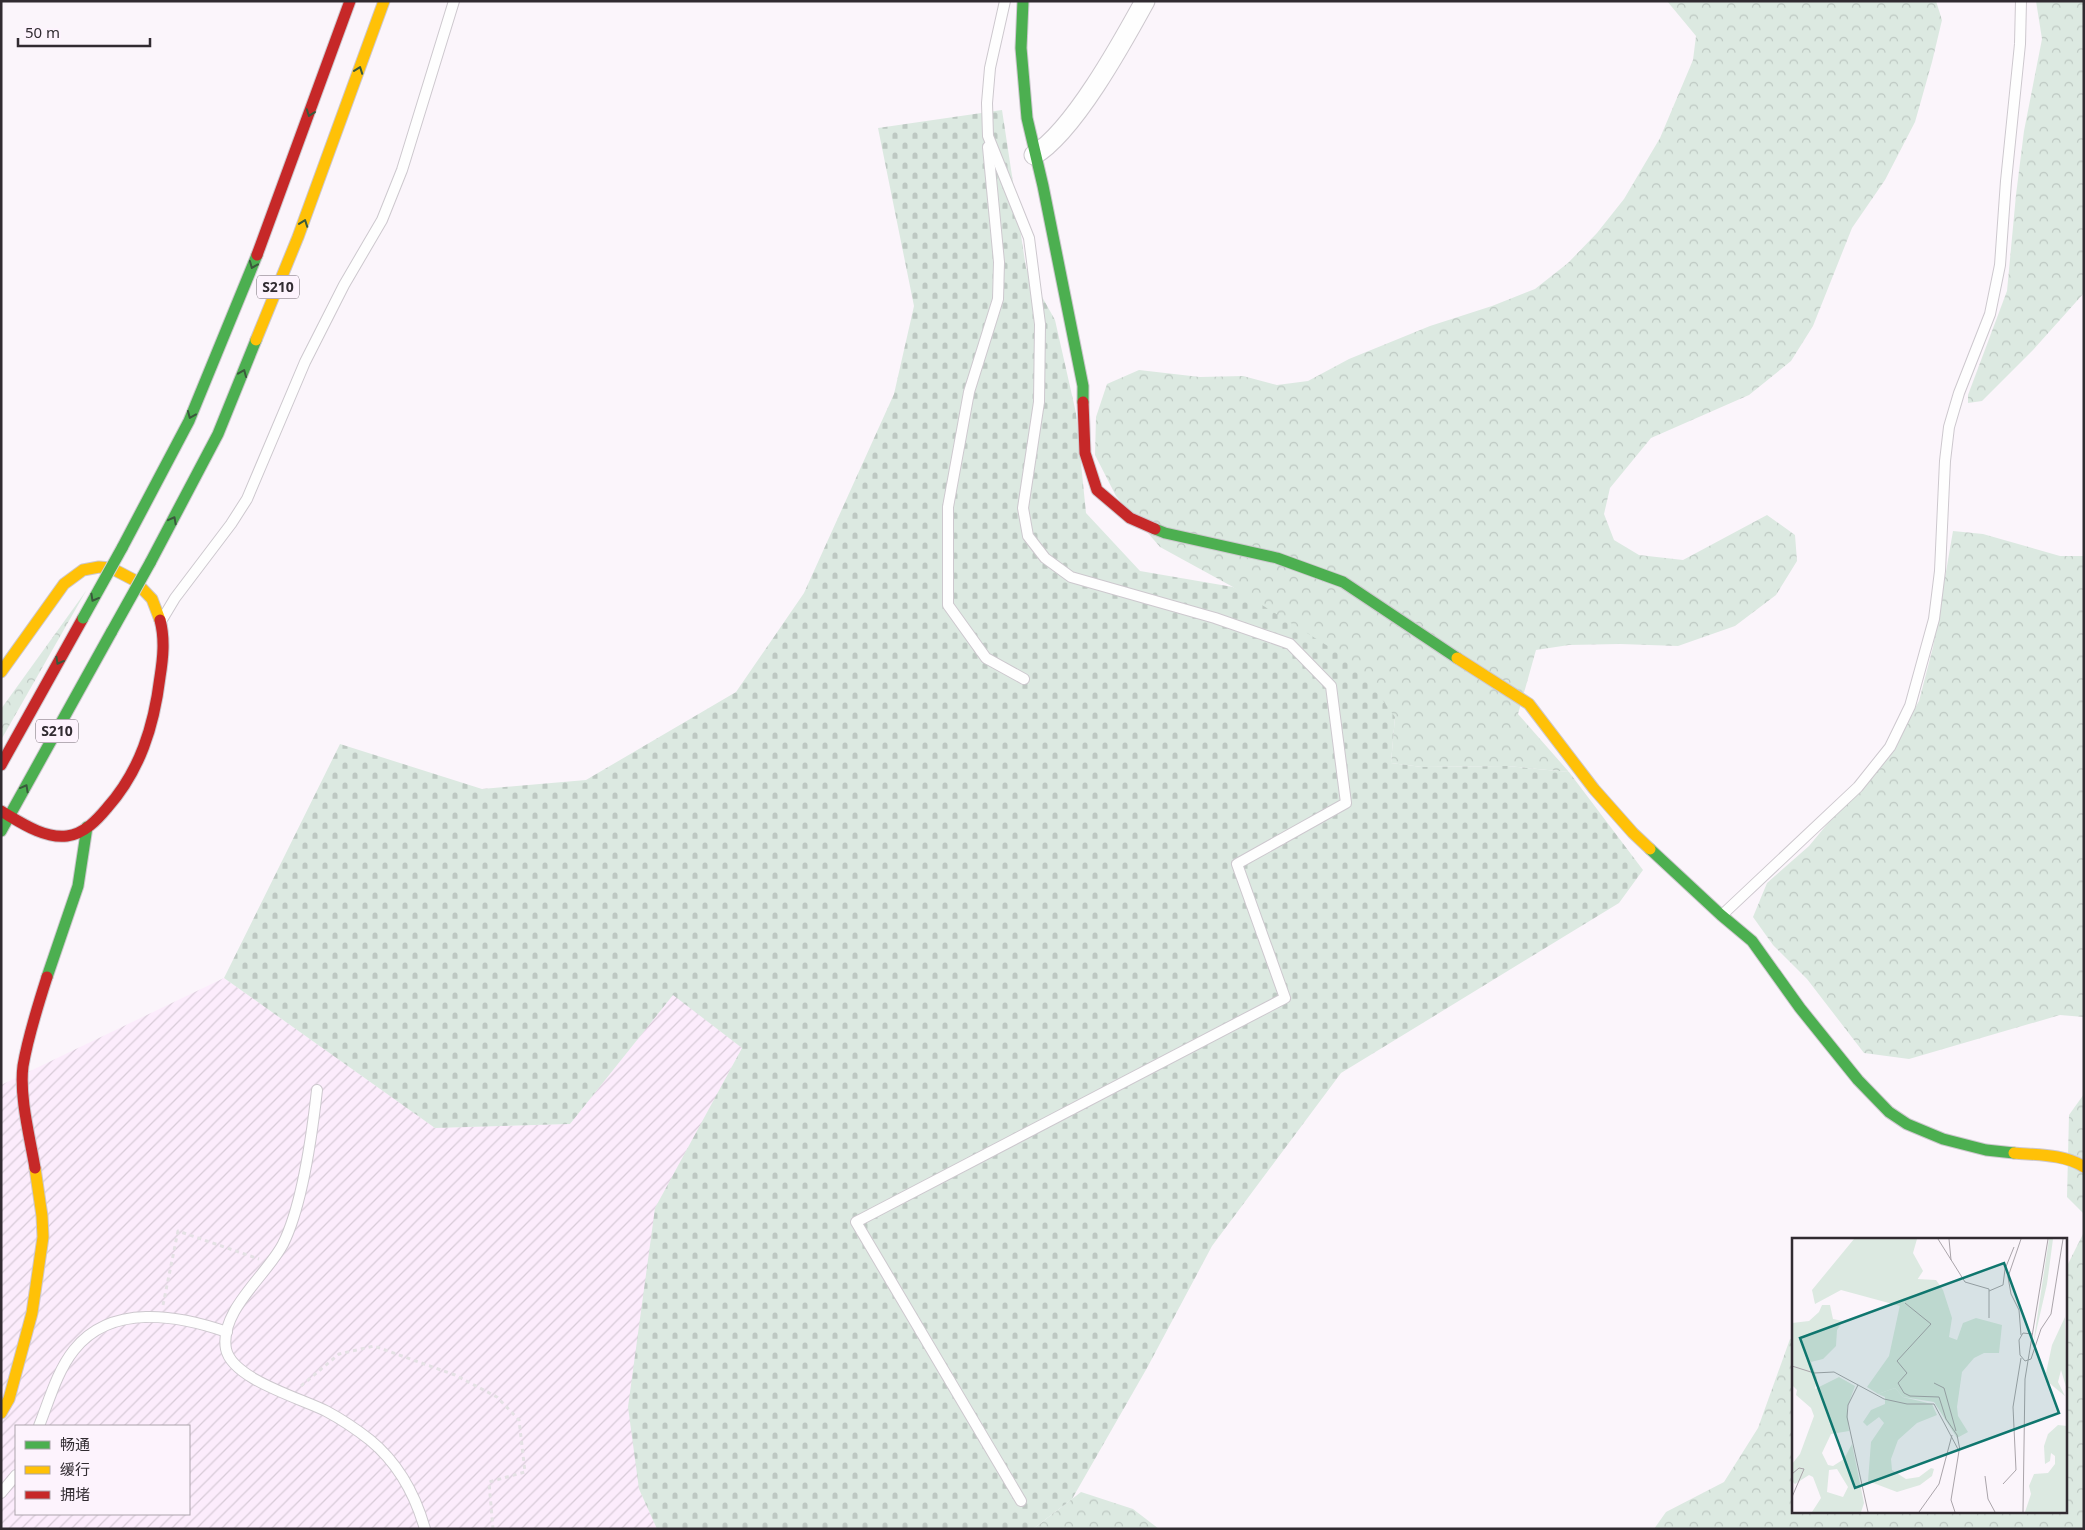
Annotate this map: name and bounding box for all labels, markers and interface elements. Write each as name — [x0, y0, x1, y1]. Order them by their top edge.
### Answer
scale bar — [18, 15, 150, 47]
text: 50 m — [25, 22, 60, 42]
one-way arrow — [353, 66, 363, 75]
one-way arrow — [306, 108, 316, 117]
one-way arrow — [298, 219, 308, 228]
one-way arrow — [248, 260, 259, 269]
road number: S210 — [257, 276, 299, 298]
one-way arrow — [237, 370, 247, 378]
one-way arrow — [187, 410, 198, 419]
one-way arrow — [167, 516, 177, 525]
one-way arrow — [90, 593, 100, 602]
one-way arrow — [56, 655, 66, 664]
road number: S210 — [36, 719, 78, 742]
one-way arrow — [19, 784, 29, 793]
inset map — [1792, 1238, 2068, 1512]
legend — [15, 1425, 190, 1515]
text: 畅通 — [60, 1434, 90, 1454]
text: 缓行 — [60, 1459, 90, 1479]
text: 拥堵 — [60, 1484, 90, 1504]

